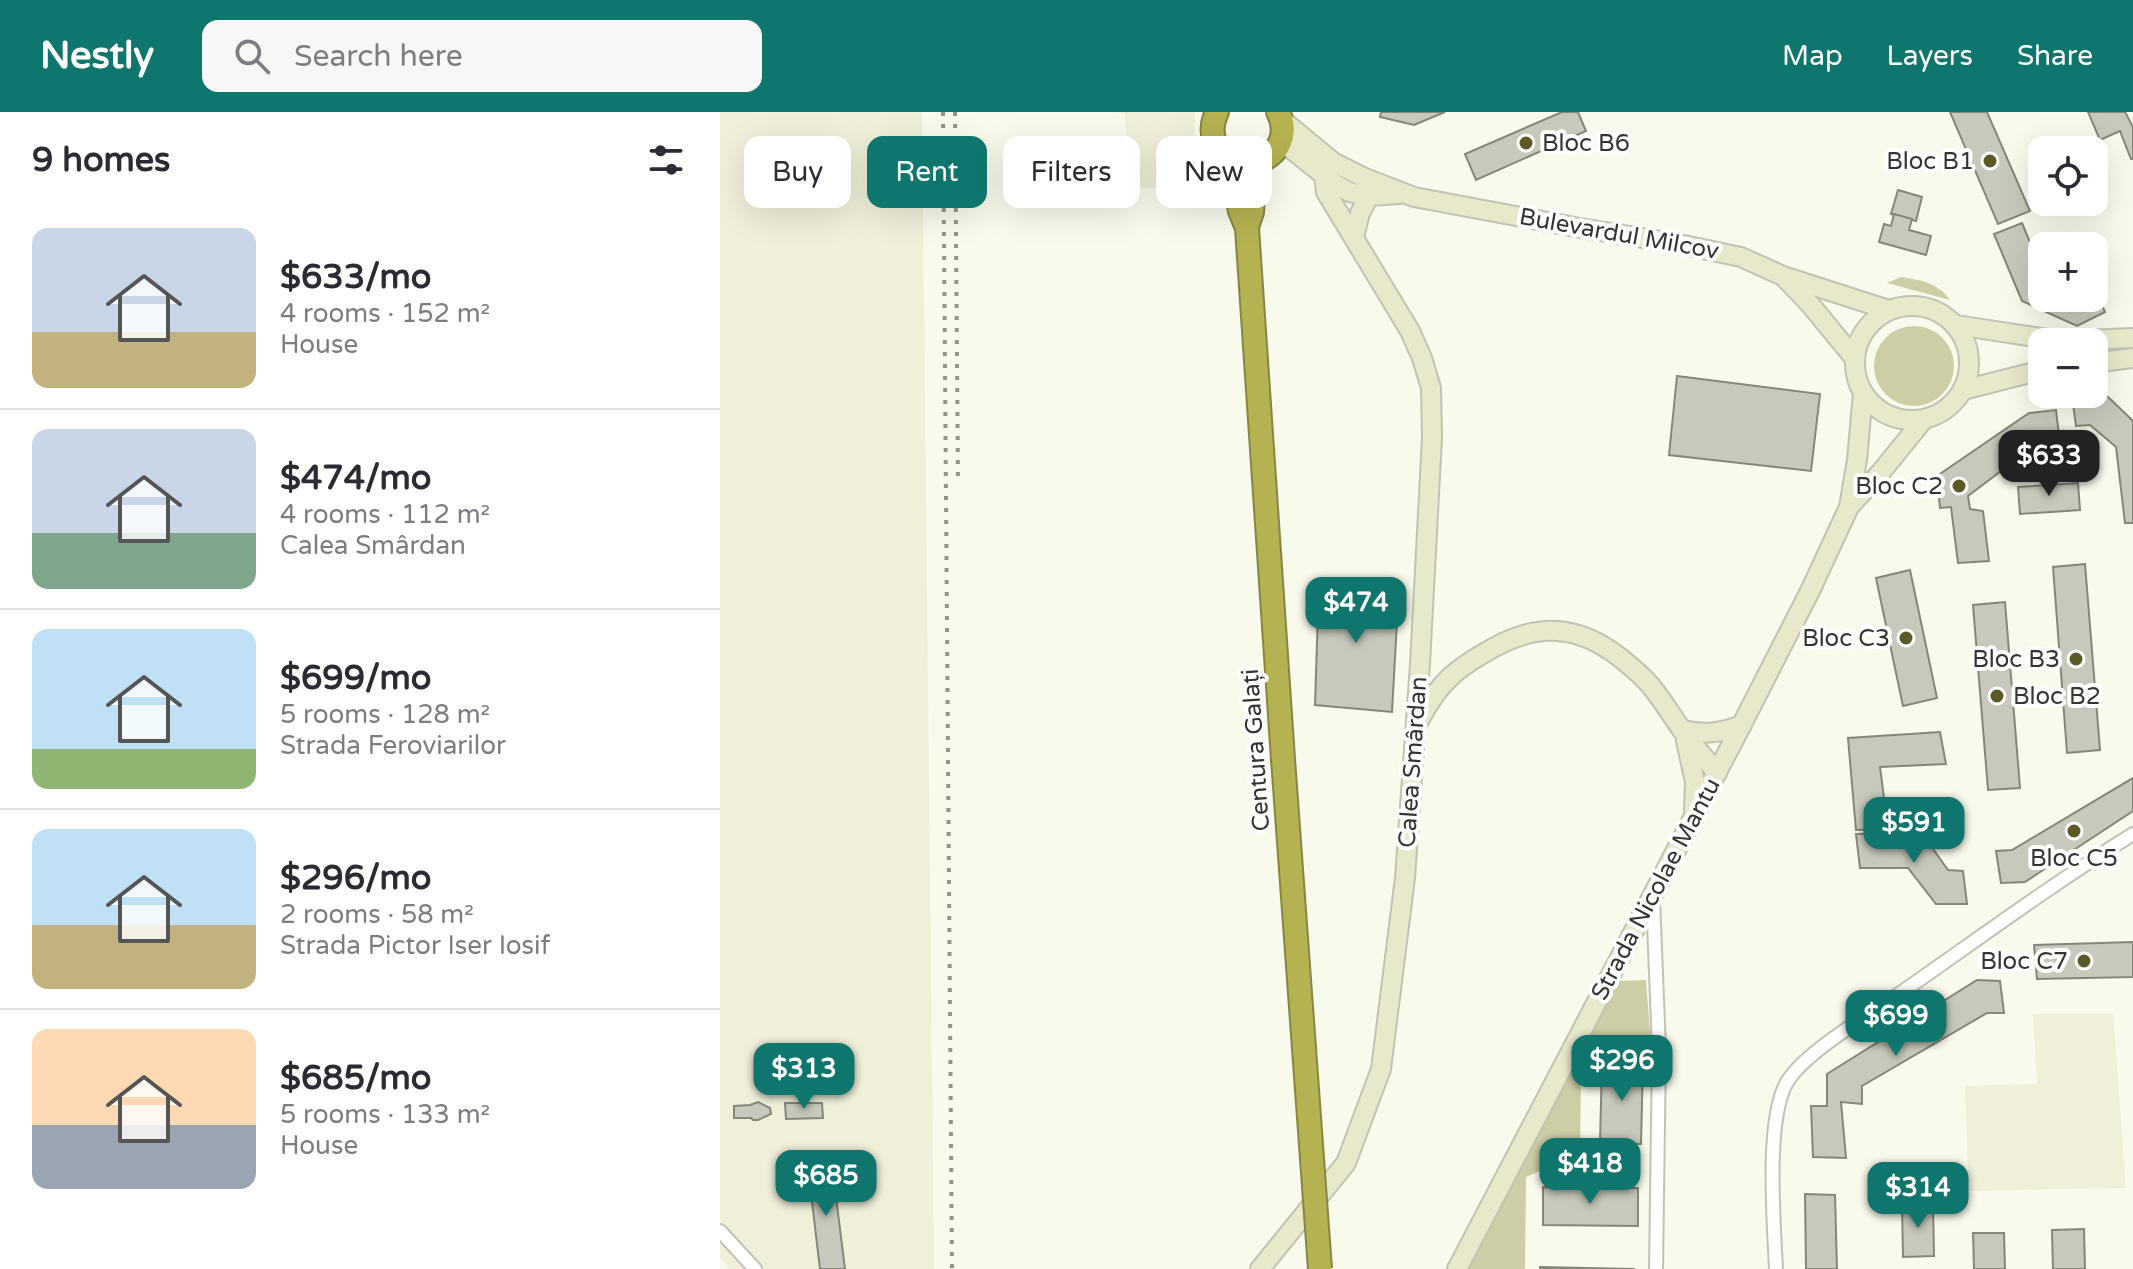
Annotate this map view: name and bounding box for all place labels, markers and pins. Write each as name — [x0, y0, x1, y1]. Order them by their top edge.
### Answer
place label: Bloc B6 — [1542, 129, 1630, 158]
marker: Bloc B6 — [1517, 134, 1535, 152]
place label: Bloc B1 — [1886, 147, 1974, 176]
marker: Bloc B1 — [1981, 152, 1999, 170]
pin: $633 — [2002, 430, 2096, 498]
place label: Bloc C2 — [1855, 472, 1943, 501]
marker: Bloc C2 — [1950, 477, 1968, 495]
pin: $474 — [1309, 577, 1403, 645]
place label: Bloc C3 — [1802, 624, 1890, 653]
marker: Bloc C3 — [1897, 629, 1915, 647]
place label: Bloc B3 — [1972, 645, 2060, 674]
marker: Bloc B3 — [2067, 650, 2085, 668]
place label: Bloc B2 — [2013, 682, 2101, 711]
marker: Bloc B2 — [1988, 687, 2006, 705]
pin: $591 — [1867, 797, 1961, 865]
marker: Bloc C5 — [2065, 822, 2083, 840]
place label: Bloc C5 — [2030, 844, 2118, 873]
place label: Bloc C7 — [1980, 947, 2068, 976]
marker: Bloc C7 — [2075, 952, 2093, 970]
pin: $699 — [1849, 990, 1943, 1058]
pin: $296 — [1575, 1035, 1669, 1103]
pin: $313 — [757, 1043, 851, 1111]
pin: $418 — [1543, 1138, 1637, 1206]
pin: $685 — [779, 1150, 873, 1218]
pin: $314 — [1871, 1162, 1965, 1230]

